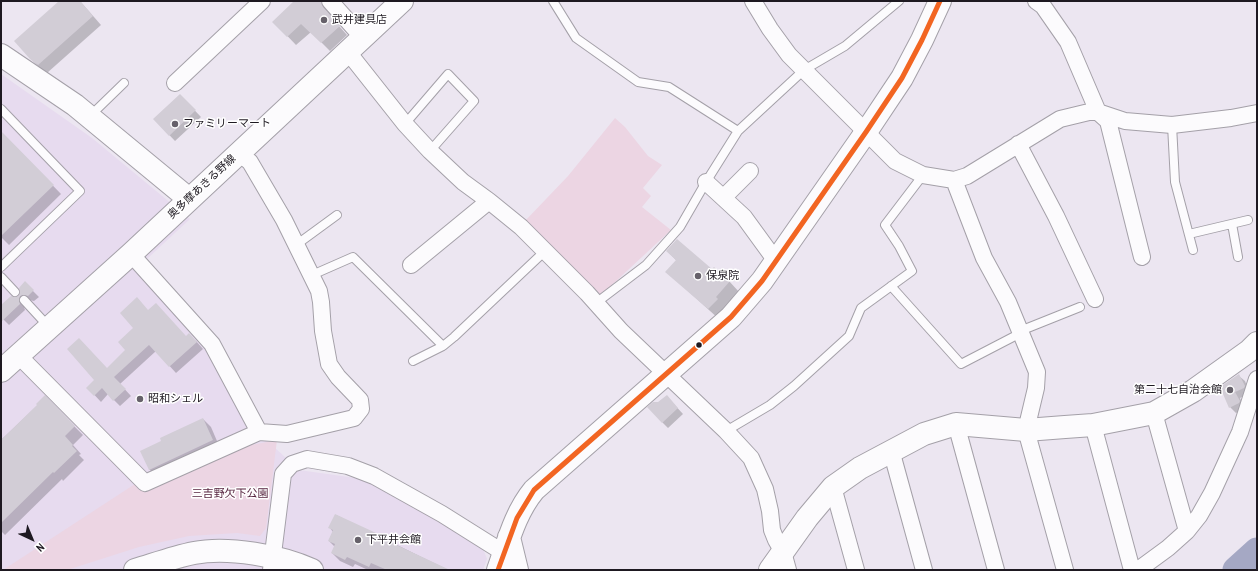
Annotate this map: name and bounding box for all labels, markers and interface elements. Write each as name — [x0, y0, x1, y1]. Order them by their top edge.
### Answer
place label: 武井建具店 — [332, 13, 387, 27]
marker: 武井建具店 — [319, 15, 329, 25]
place label: ファミリーマート — [183, 117, 271, 131]
marker: ファミリーマート — [170, 119, 180, 129]
street label: 奥多摩あきる野線 — [165, 152, 239, 222]
place label: 保泉院 — [706, 269, 739, 283]
marker: 保泉院 — [693, 271, 703, 281]
unlabelled marker — [694, 340, 704, 350]
place label: 第二十七自治会館 — [1134, 383, 1222, 397]
marker: 第二十七自治会館 — [1225, 385, 1235, 395]
place label: 昭和シェル — [148, 392, 203, 406]
marker: 昭和シェル — [135, 394, 145, 404]
park label: 三吉野欠下公園 — [192, 487, 268, 501]
north arrow — [12, 519, 52, 559]
place label: 下平井会館 — [366, 533, 421, 547]
marker: 下平井会館 — [353, 535, 363, 545]
text: N — [33, 540, 48, 555]

